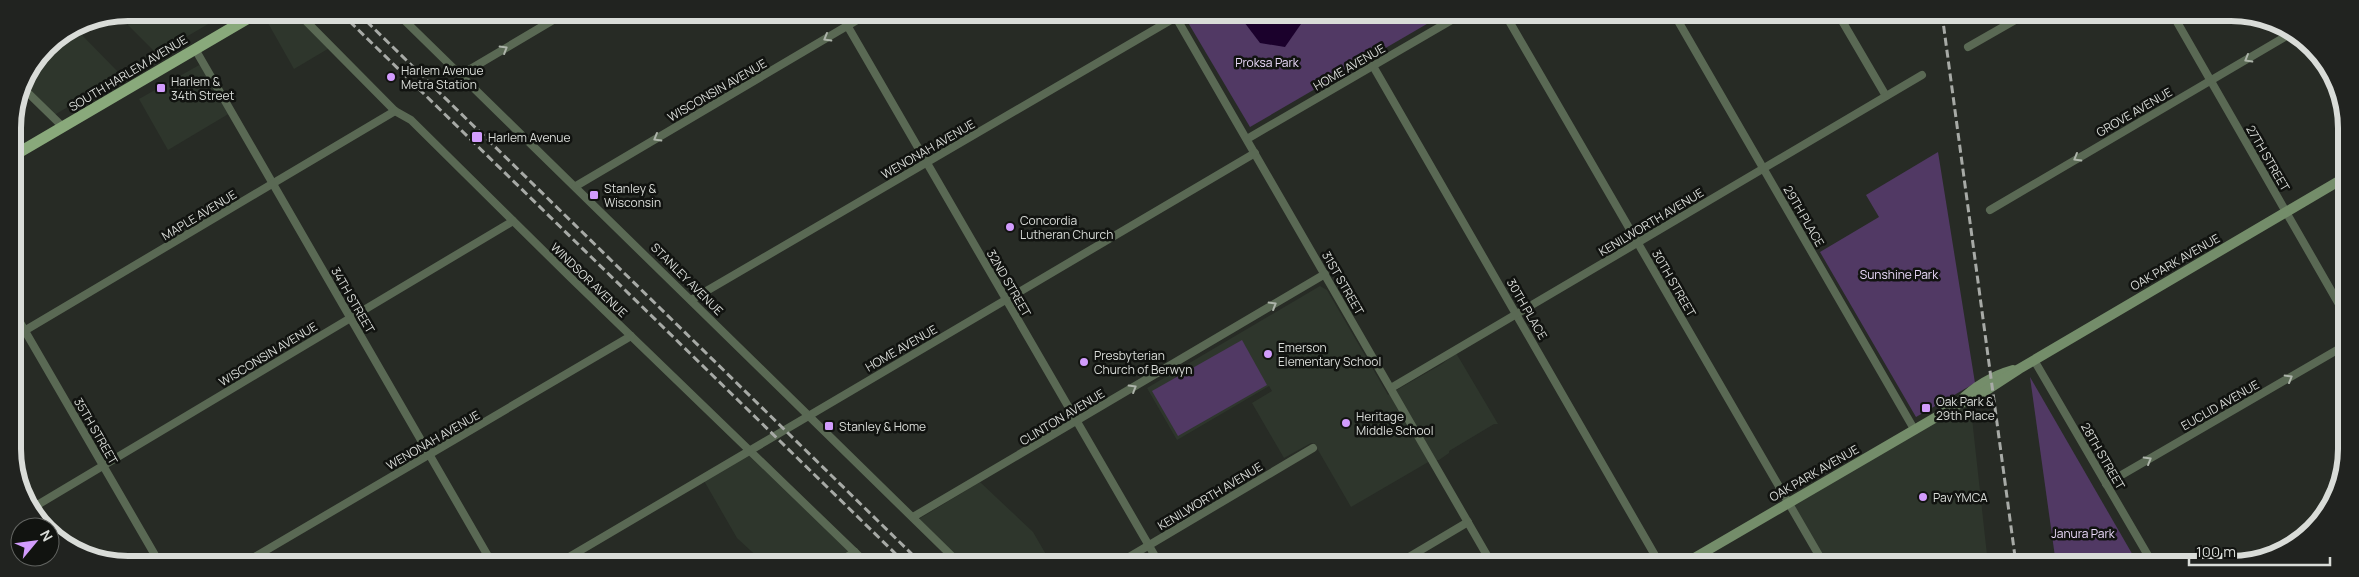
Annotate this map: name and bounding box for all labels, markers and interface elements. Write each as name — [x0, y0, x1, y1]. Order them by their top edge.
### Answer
street label: SOUTH HARLEM AVENUE — [66, 31, 191, 115]
one-way arrow — [824, 32, 833, 42]
street label: HOME AVENUE — [1310, 39, 1388, 94]
one-way arrow — [498, 46, 507, 56]
one-way arrow — [2244, 52, 2253, 62]
park label: Proksa Park — [1235, 54, 1300, 71]
street label: WISCONSIN AVENUE — [664, 55, 770, 125]
place label: Harlem Avenue Metra Station — [401, 62, 484, 93]
marker: Harlem Avenue Metra Station — [385, 71, 397, 83]
place label: Harlem & 34th Street — [171, 73, 234, 104]
marker: Harlem & 34th Street — [155, 82, 167, 94]
street label: GROVE AVENUE — [2093, 83, 2175, 141]
street label: WENONAH AVENUE — [878, 115, 978, 183]
street label: 27TH STREET — [2242, 122, 2294, 195]
place label: Harlem Avenue — [488, 129, 571, 146]
marker: Harlem Avenue — [470, 130, 484, 144]
one-way arrow — [653, 131, 662, 141]
one-way arrow — [2074, 152, 2083, 162]
place label: Stanley & Wisconsin — [604, 180, 661, 211]
street label: 29TH PLACE — [1780, 182, 1828, 250]
street label: KENILWORTH AVENUE — [1595, 184, 1707, 260]
street label: MAPLE AVENUE — [158, 186, 240, 244]
marker: Stanley & Wisconsin — [588, 189, 600, 201]
place label: Concordia Lutheran Church — [1020, 212, 1113, 243]
marker: Concordia Lutheran Church — [1004, 221, 1016, 233]
street label: OAK PARK AVENUE — [2127, 229, 2223, 295]
street label: WINDSOR AVENUE — [547, 239, 631, 321]
street label: STANLEY AVENUE — [647, 239, 727, 319]
street label: 32ND STREET — [983, 246, 1036, 321]
street label: 30TH STREET — [1648, 246, 1700, 320]
street label: 31ST STREET — [1318, 248, 1368, 319]
street label: 34TH STREET — [327, 264, 379, 337]
park label: Sunshine Park — [1860, 266, 1939, 283]
street label: 30TH PLACE — [1503, 275, 1551, 343]
one-way arrow — [1267, 301, 1276, 311]
street label: WISCONSIN AVENUE — [216, 318, 321, 390]
street label: HOME AVENUE — [862, 320, 940, 375]
place label: Emerson Elementary School — [1278, 339, 1381, 370]
place label: Presbyterian Church of Berwyn — [1094, 347, 1192, 378]
marker: Emerson Elementary School — [1262, 348, 1274, 360]
marker: Presbyterian Church of Berwyn — [1078, 356, 1090, 368]
one-way arrow — [2283, 374, 2292, 384]
street label: EUCLID AVENUE — [2178, 376, 2262, 434]
street label: CLINTON AVENUE — [1016, 385, 1108, 449]
one-way arrow — [1128, 385, 1137, 395]
place label: Oak Park & 29th Place — [1936, 393, 1995, 424]
street label: 35TH STREET — [70, 395, 122, 468]
marker: Oak Park & 29th Place — [1920, 402, 1932, 414]
street label: WENONAH AVENUE — [383, 406, 483, 474]
place label: Heritage Middle School — [1356, 408, 1434, 439]
marker: Heritage Middle School — [1340, 417, 1352, 429]
place label: Stanley & Home — [839, 418, 926, 435]
street label: 28TH STREET — [2077, 419, 2129, 493]
marker: Stanley & Home — [823, 420, 835, 432]
street label: OAK PARK AVENUE — [1766, 440, 1862, 506]
one-way arrow — [2143, 456, 2152, 466]
street label: KENILWORTH AVENUE — [1154, 458, 1266, 534]
place label: Pav YMCA — [1933, 489, 1988, 506]
marker: Pav YMCA — [1917, 491, 1929, 503]
north arrow — [10, 517, 60, 567]
park label: Janura Park — [2051, 525, 2116, 542]
text: N — [36, 526, 58, 544]
scale bar — [2189, 534, 2330, 566]
text: 100 m — [2196, 541, 2236, 562]

